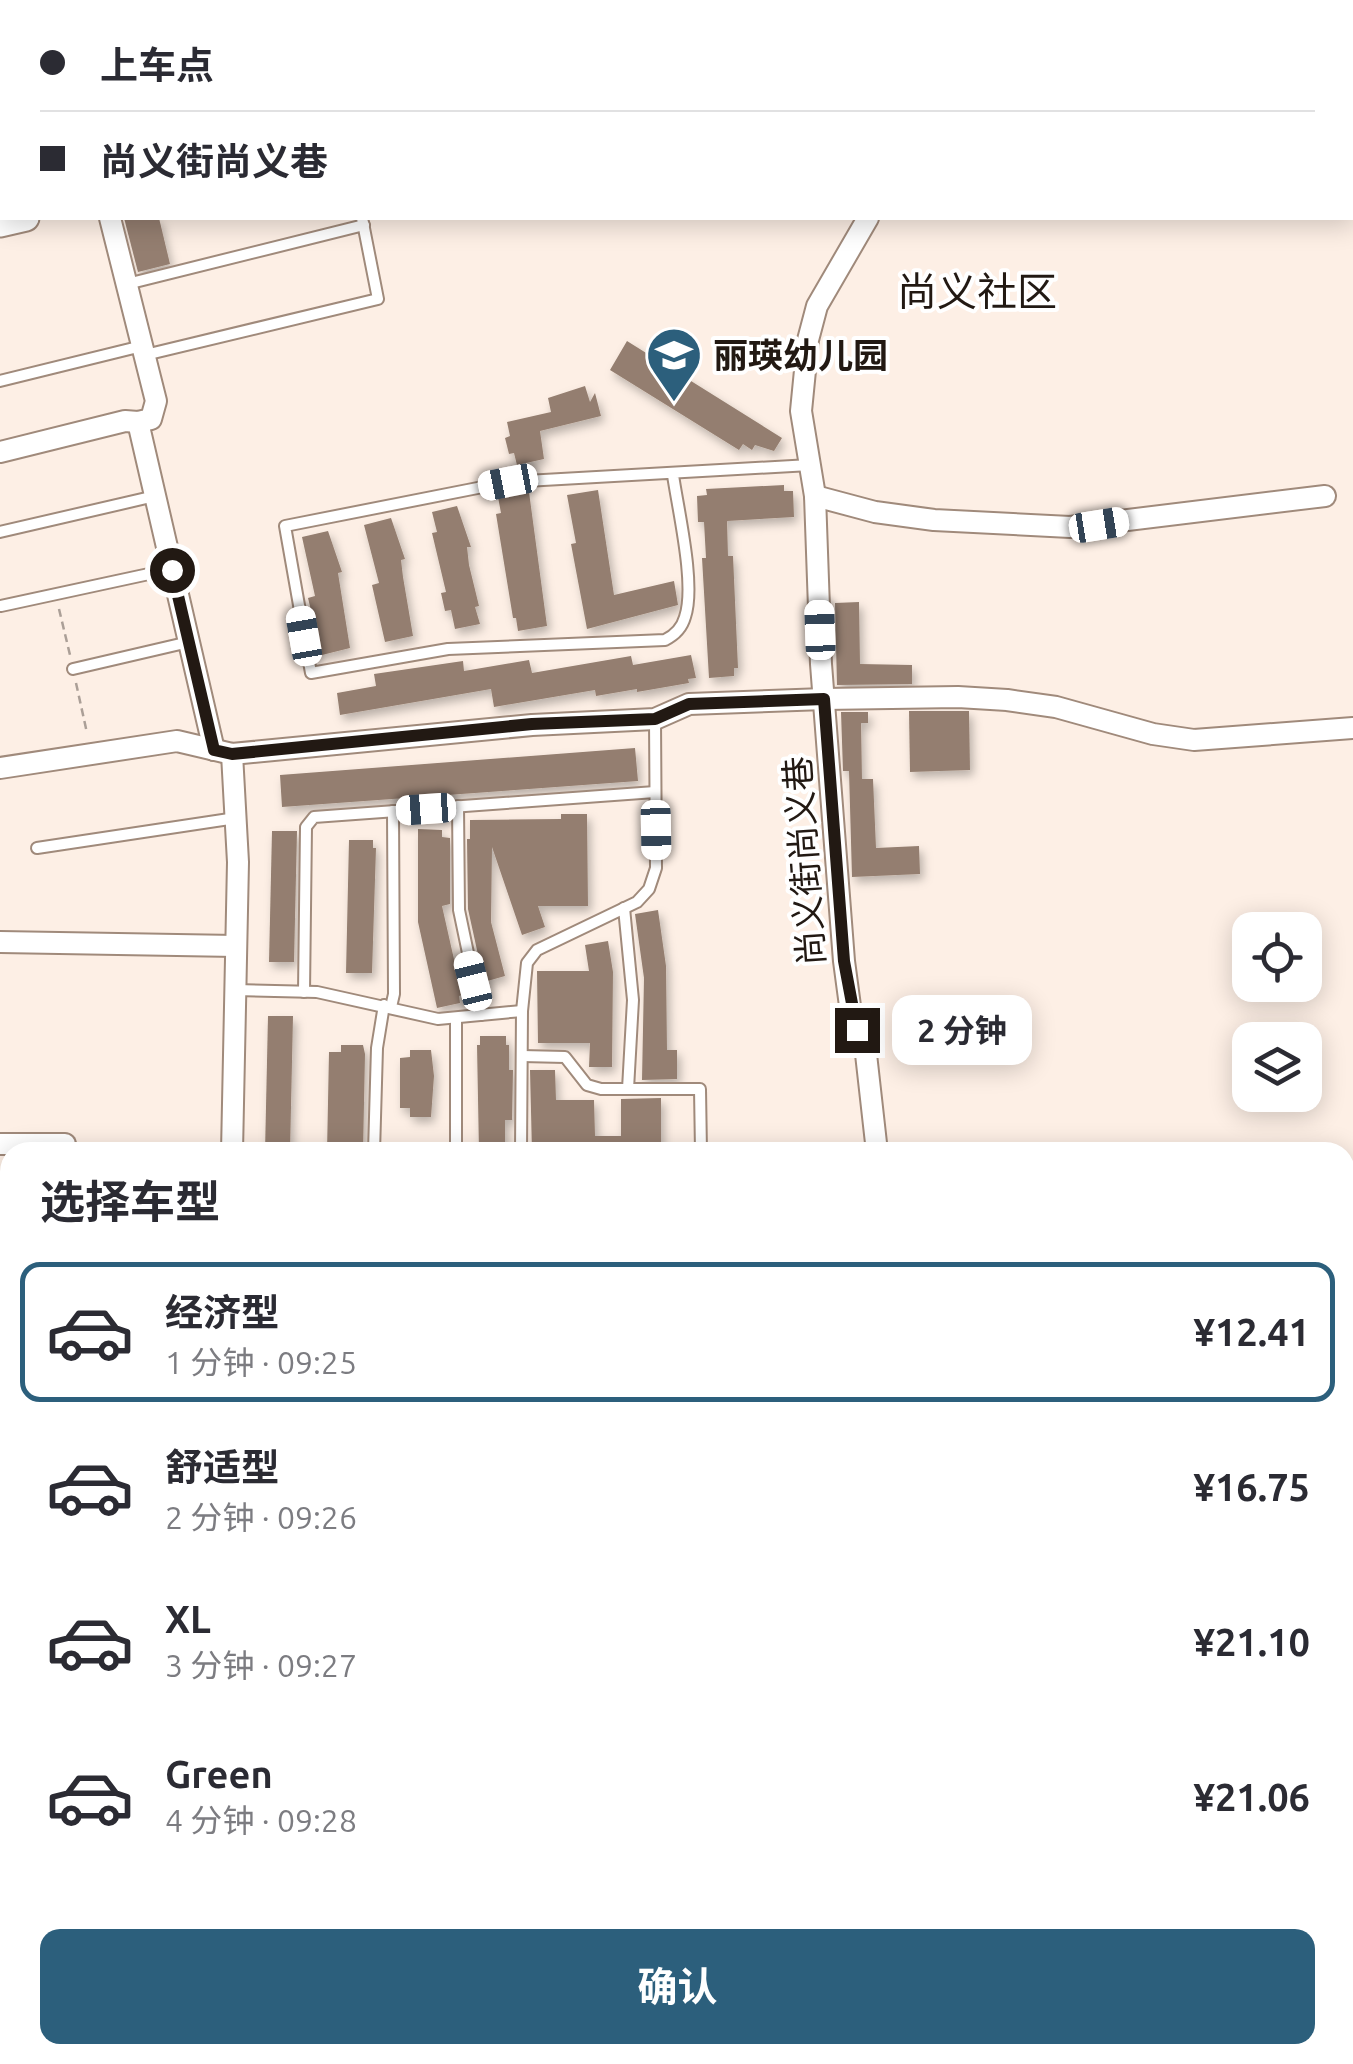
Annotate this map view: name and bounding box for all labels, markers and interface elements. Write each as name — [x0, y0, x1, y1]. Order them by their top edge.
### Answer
text: 上车点 — [100, 44, 214, 86]
text: 尚义街尚义巷 — [100, 140, 328, 182]
district label: 尚义社区 — [897, 269, 1057, 314]
school or university icon: 丽瑛幼儿园 — [644, 325, 704, 404]
place label: 丽瑛幼儿园 — [713, 335, 888, 375]
car — [476, 462, 540, 502]
car — [1067, 505, 1131, 545]
route start — [150, 548, 195, 593]
car — [804, 599, 836, 661]
car — [284, 604, 324, 668]
street label: 尚义街尚义巷 — [777, 755, 831, 967]
car — [395, 792, 457, 826]
car — [640, 800, 672, 860]
map controls — [1232, 912, 1322, 1112]
button: locate — [1232, 912, 1322, 1002]
car — [451, 948, 495, 1014]
callout: 2 分钟 — [892, 995, 1032, 1065]
route end — [835, 1008, 880, 1053]
text: 2 分钟 — [917, 1012, 1007, 1048]
button: layers — [1232, 1022, 1322, 1112]
text: 选择车型 — [40, 1176, 220, 1227]
icon: car — [45, 1287, 135, 1377]
text: 经济型 — [165, 1291, 279, 1333]
text: ¥12.41 — [1193, 1311, 1310, 1353]
text: 1 分钟 · 09:25 — [165, 1344, 357, 1380]
icon: car — [45, 1442, 135, 1532]
text: 舒适型 — [165, 1446, 279, 1488]
text: ¥16.75 — [1193, 1466, 1310, 1508]
text: 2 分钟 · 09:26 — [165, 1499, 357, 1535]
icon: car — [45, 1597, 135, 1687]
text: XL — [165, 1598, 211, 1640]
text: ¥21.10 — [1193, 1621, 1310, 1663]
text: 3 分钟 · 09:27 — [165, 1647, 357, 1683]
icon: car — [45, 1752, 135, 1842]
text: Green — [165, 1753, 273, 1795]
text: ¥21.06 — [1193, 1776, 1310, 1818]
text: 4 分钟 · 09:28 — [165, 1802, 357, 1838]
button: 确认 — [40, 1929, 1315, 2044]

